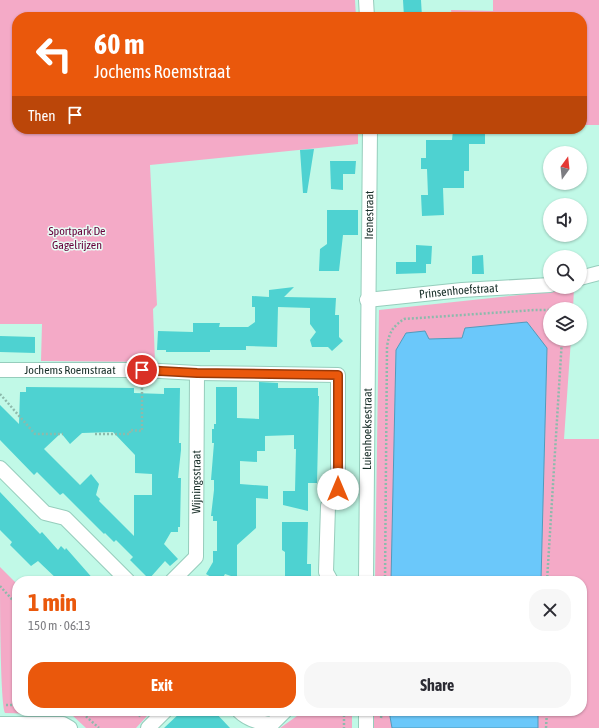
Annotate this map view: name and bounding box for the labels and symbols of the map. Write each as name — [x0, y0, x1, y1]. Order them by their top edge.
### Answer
north arrow — [543, 146, 587, 190]
street label: Irenestraat — [362, 190, 376, 240]
park label: Sportpark De Gagelrijzen — [48, 224, 106, 252]
street label: Prinsenhoefstraat — [418, 281, 499, 301]
pin — [125, 353, 159, 387]
street label: Jochems Roemstraat — [24, 363, 116, 377]
street label: Luienhoeksestraat — [360, 387, 375, 470]
street label: Wijningsstraat — [189, 449, 204, 514]
position arrow — [317, 468, 359, 510]

